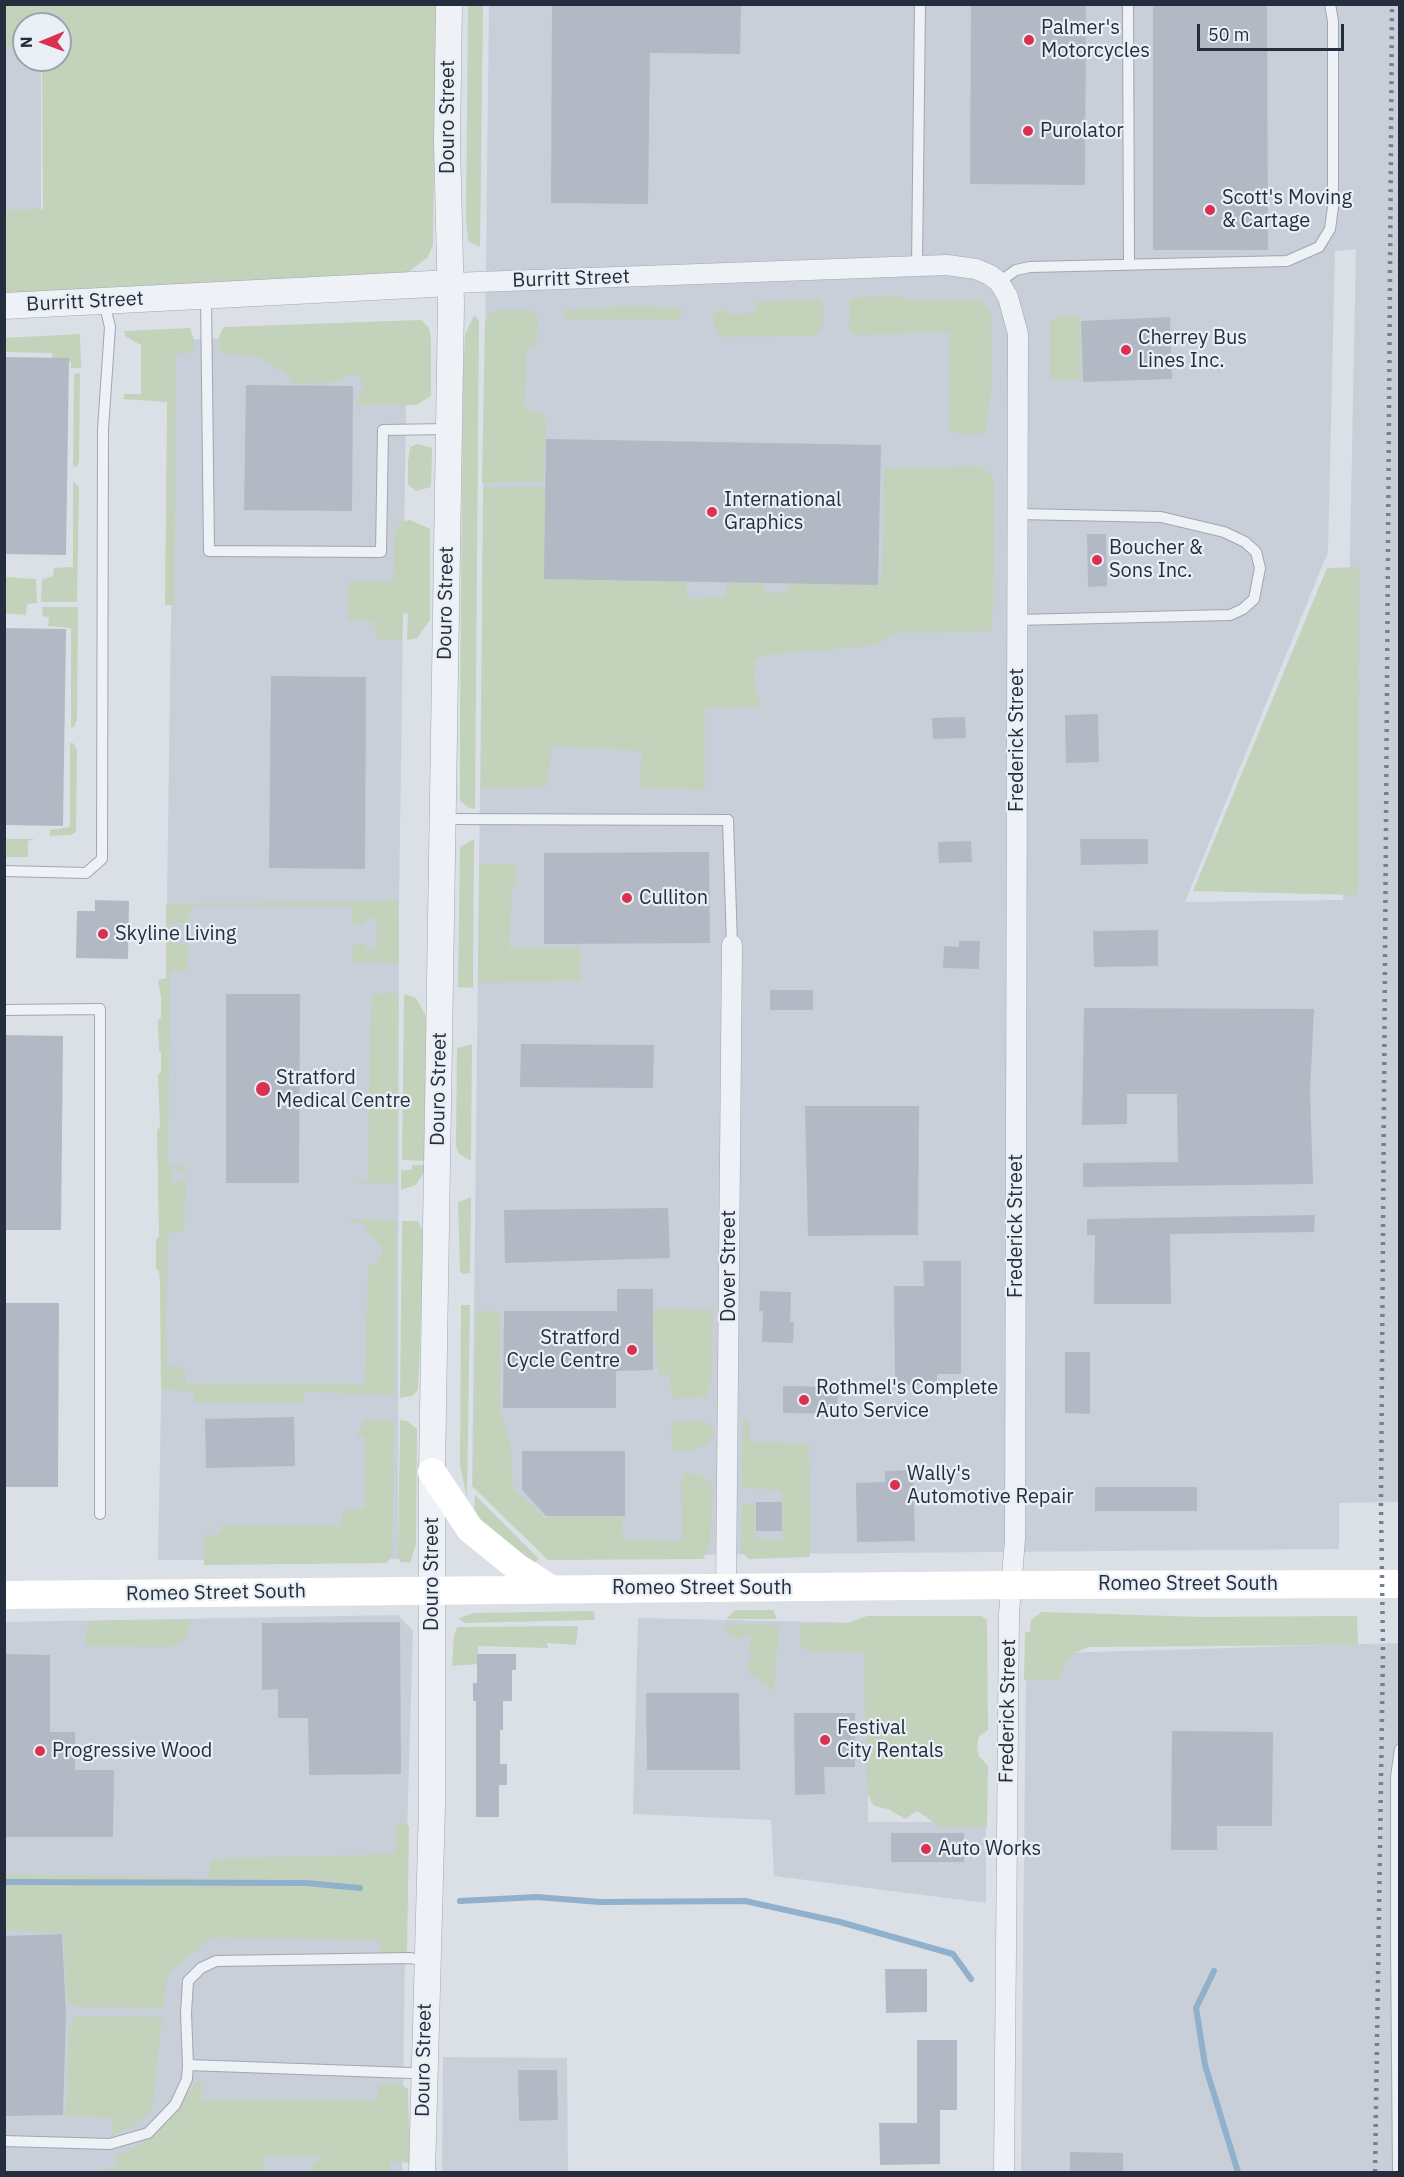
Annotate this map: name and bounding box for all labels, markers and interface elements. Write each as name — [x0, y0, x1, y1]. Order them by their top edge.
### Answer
north arrow — [12, 12, 72, 72]
scale bar — [1200, 12, 1347, 50]
place label: Palmer's Motorcycles — [1041, 16, 1150, 63]
text: 50 m — [1208, 23, 1250, 46]
marker: Palmer's Motorcycles — [1022, 33, 1036, 47]
text: N — [16, 36, 36, 48]
street label: Douro Street — [436, 60, 460, 174]
place label: Purolator — [1040, 119, 1124, 143]
marker: Purolator — [1021, 124, 1035, 138]
place label: Scott's Moving & Cartage — [1222, 186, 1352, 233]
marker: Scott's Moving & Cartage — [1203, 203, 1217, 217]
street label: Burritt Street — [512, 265, 630, 293]
street label: Burritt Street — [26, 287, 144, 317]
place label: Cherrey Bus Lines Inc. — [1138, 326, 1247, 373]
marker: Cherrey Bus Lines Inc. — [1119, 343, 1133, 357]
place label: International Graphics — [724, 488, 841, 535]
marker: International Graphics — [705, 505, 719, 519]
place label: Boucher & Sons Inc. — [1109, 536, 1203, 583]
street label: Douro Street — [433, 546, 459, 660]
marker: Boucher & Sons Inc. — [1090, 553, 1104, 567]
street label: Frederick Street — [1005, 668, 1029, 812]
place label: Culliton — [639, 886, 708, 910]
marker: Culliton — [620, 891, 634, 905]
place label: Skyline Living — [115, 922, 236, 946]
marker: Skyline Living — [96, 927, 110, 941]
street label: Douro Street — [426, 1032, 452, 1146]
place label: Stratford Medical Centre — [276, 1066, 411, 1113]
marker: Stratford Medical Centre — [254, 1080, 272, 1098]
street label: Frederick Street — [1004, 1154, 1028, 1298]
street label: Dover Street — [717, 1210, 741, 1322]
place label: Stratford Cycle Centre — [507, 1326, 620, 1373]
marker: Stratford Cycle Centre — [625, 1343, 639, 1357]
place label: Rothmel's Complete Auto Service — [816, 1376, 998, 1423]
marker: Rothmel's Complete Auto Service — [797, 1393, 811, 1407]
place label: Wally's Automotive Repair — [907, 1462, 1073, 1509]
marker: Wally's Automotive Repair — [888, 1478, 902, 1492]
street label: Douro Street — [420, 1517, 444, 1631]
street label: Romeo Street South — [1098, 1572, 1278, 1596]
street label: Romeo Street South — [612, 1576, 792, 1600]
street label: Romeo Street South — [126, 1579, 306, 1607]
street label: Frederick Street — [995, 1639, 1021, 1783]
place label: Festival City Rentals — [837, 1716, 944, 1763]
marker: Festival City Rentals — [818, 1733, 832, 1747]
place label: Progressive Wood — [52, 1739, 212, 1763]
marker: Progressive Wood — [33, 1744, 47, 1758]
place label: Auto Works — [938, 1837, 1041, 1861]
marker: Auto Works — [919, 1842, 933, 1856]
street label: Douro Street — [411, 2003, 437, 2117]

